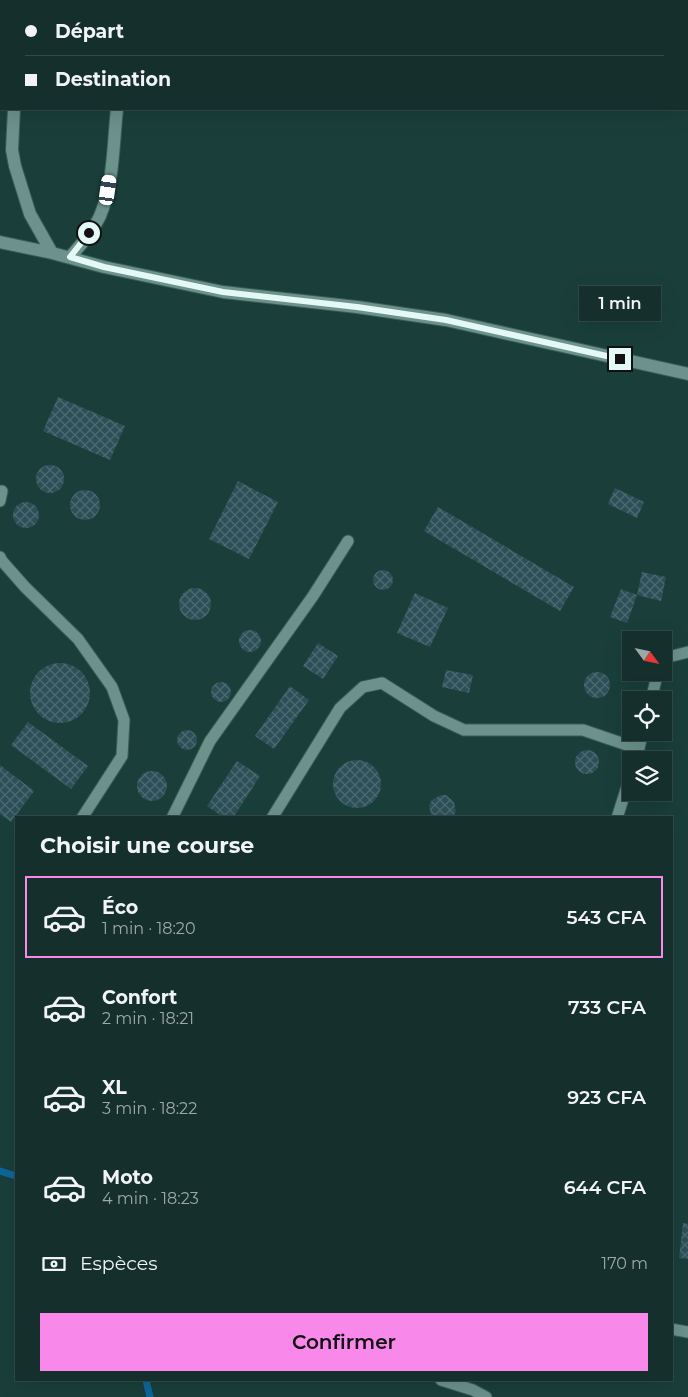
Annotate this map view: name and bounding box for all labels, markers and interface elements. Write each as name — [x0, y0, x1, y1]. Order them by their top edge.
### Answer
text: Départ — [55, 20, 124, 43]
text: Destination — [55, 68, 171, 91]
car — [98, 174, 117, 206]
route start — [78, 222, 100, 244]
callout: 1 min — [579, 286, 661, 322]
text: 1 min — [599, 294, 641, 313]
route end — [609, 348, 631, 370]
north arrow — [622, 631, 672, 681]
map controls — [622, 631, 672, 801]
button: locate — [622, 691, 672, 741]
button: layers — [622, 751, 672, 801]
text: Choisir une course — [40, 832, 254, 859]
icon: car — [42, 895, 87, 940]
text: Éco — [102, 896, 138, 919]
text: 543 CFA — [566, 906, 646, 929]
text: 1 min · 18:20 — [102, 919, 196, 938]
icon: car — [42, 985, 87, 1030]
text: Confort — [102, 986, 177, 1009]
text: 733 CFA — [568, 996, 646, 1019]
text: 2 min · 18:21 — [102, 1009, 194, 1028]
icon: car — [42, 1075, 87, 1120]
text: XL — [102, 1076, 127, 1099]
text: 923 CFA — [567, 1086, 646, 1109]
text: 3 min · 18:22 — [102, 1099, 197, 1118]
icon: car — [42, 1165, 87, 1210]
text: Moto — [102, 1166, 153, 1189]
text: 644 CFA — [564, 1176, 646, 1199]
text: 4 min · 18:23 — [102, 1189, 199, 1208]
icon: cash — [40, 1250, 68, 1278]
text: Espèces — [80, 1252, 157, 1275]
text: 170 m — [601, 1254, 648, 1273]
button: Confirmer — [40, 1313, 648, 1371]

